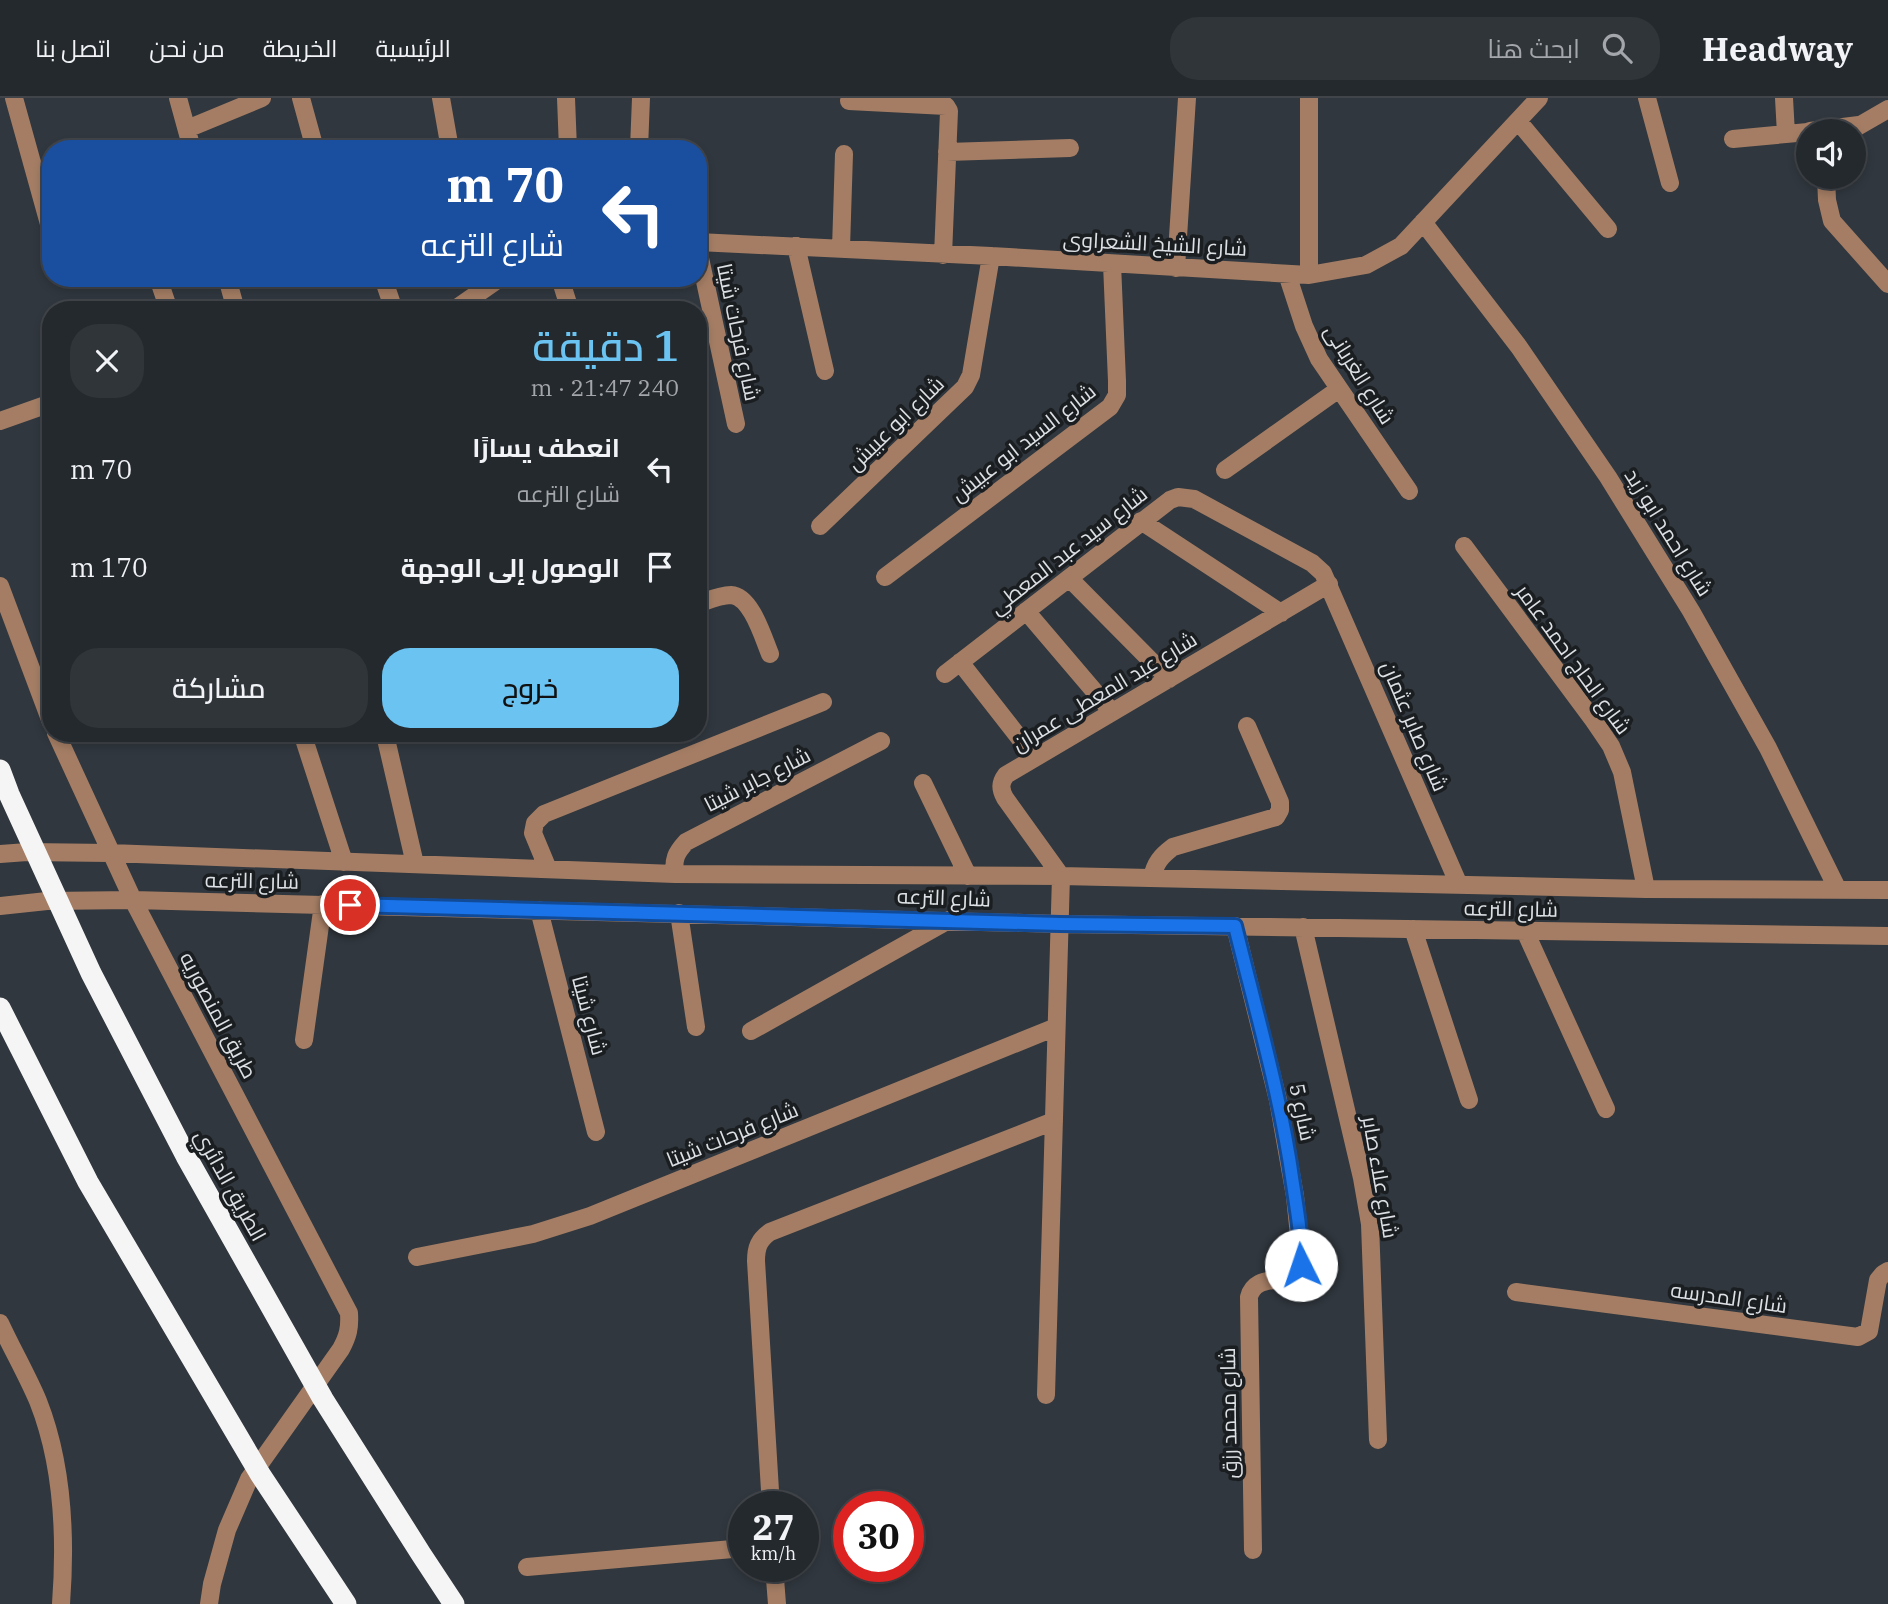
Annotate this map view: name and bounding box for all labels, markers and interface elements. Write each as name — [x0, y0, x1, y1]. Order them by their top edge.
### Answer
search box — [1170, 17, 1660, 80]
text: Headway — [1702, 27, 1853, 70]
icon: search — [1598, 29, 1636, 67]
text: ابحث هنا — [1487, 31, 1580, 65]
text: اتصل بنا — [35, 32, 111, 64]
text: من نحن — [149, 32, 225, 64]
text: الخريطة — [263, 32, 338, 64]
text: الرئيسية — [376, 32, 451, 64]
map controls — [1796, 119, 1866, 189]
button: sound — [1796, 119, 1866, 189]
text: 70 m — [446, 152, 564, 215]
icon: left — [588, 168, 679, 259]
text: شارع الترعه — [421, 223, 564, 265]
street label: شارع الشيخ الشعراوى — [1062, 224, 1248, 263]
street label: شارع فرحات شيتا — [710, 261, 767, 404]
text: 1 دقيقة — [532, 318, 679, 373]
street label: شارع الغربانى — [1317, 319, 1402, 430]
button: close — [70, 324, 144, 398]
street label: شارع ابو عبيش — [840, 370, 950, 477]
text: 240 m · 21:47 — [530, 372, 679, 402]
street label: شارع السيد ابو عبيش — [945, 377, 1102, 508]
text: انعطف يسارًا — [472, 430, 620, 464]
icon: left — [641, 450, 679, 488]
text: 70 m — [70, 452, 132, 486]
street label: شارع احمد ابو زيد — [1618, 463, 1719, 602]
text: شارع الترعه — [517, 478, 620, 508]
street label: شارع سيد عبد المعطي — [983, 480, 1155, 623]
icon: arrive — [641, 548, 679, 586]
text: 170 m — [70, 550, 148, 584]
text: الوصول إلى الوجهة — [401, 550, 620, 584]
street label: شارع الحاج احمد عامر — [1509, 578, 1638, 740]
street label: شارع عبد المعطى عمران — [1006, 625, 1202, 758]
button: مشاركة — [70, 648, 368, 728]
button: خروج — [382, 648, 679, 728]
street label: شارع صابر عثمان — [1374, 657, 1455, 796]
street label: شارع جابر شيتا — [699, 740, 816, 819]
street label: شارع الترعه — [205, 865, 299, 896]
pin — [320, 875, 380, 935]
street label: شارع الترعه — [896, 881, 991, 914]
icon: arrive — [331, 886, 369, 924]
street label: شارع الترعه — [1464, 893, 1558, 924]
street label: طريق المنصوريه — [174, 947, 264, 1083]
street label: شارع شيتا — [565, 972, 614, 1058]
street label: شارع 5 — [1282, 1081, 1323, 1144]
street label: شارع فرحات شيتا — [662, 1095, 802, 1174]
street label: شارع علاء صابر — [1355, 1113, 1406, 1241]
street label: الطريق الدائري — [186, 1124, 273, 1247]
position arrow — [1264, 1228, 1338, 1302]
street label: شارع المدرسه — [1669, 1275, 1789, 1320]
street label: شارع محمد رزق — [1213, 1347, 1244, 1479]
speed limit sign: 30 — [833, 1491, 924, 1582]
text: 27 — [752, 1504, 795, 1550]
text: km/h — [751, 1542, 796, 1565]

